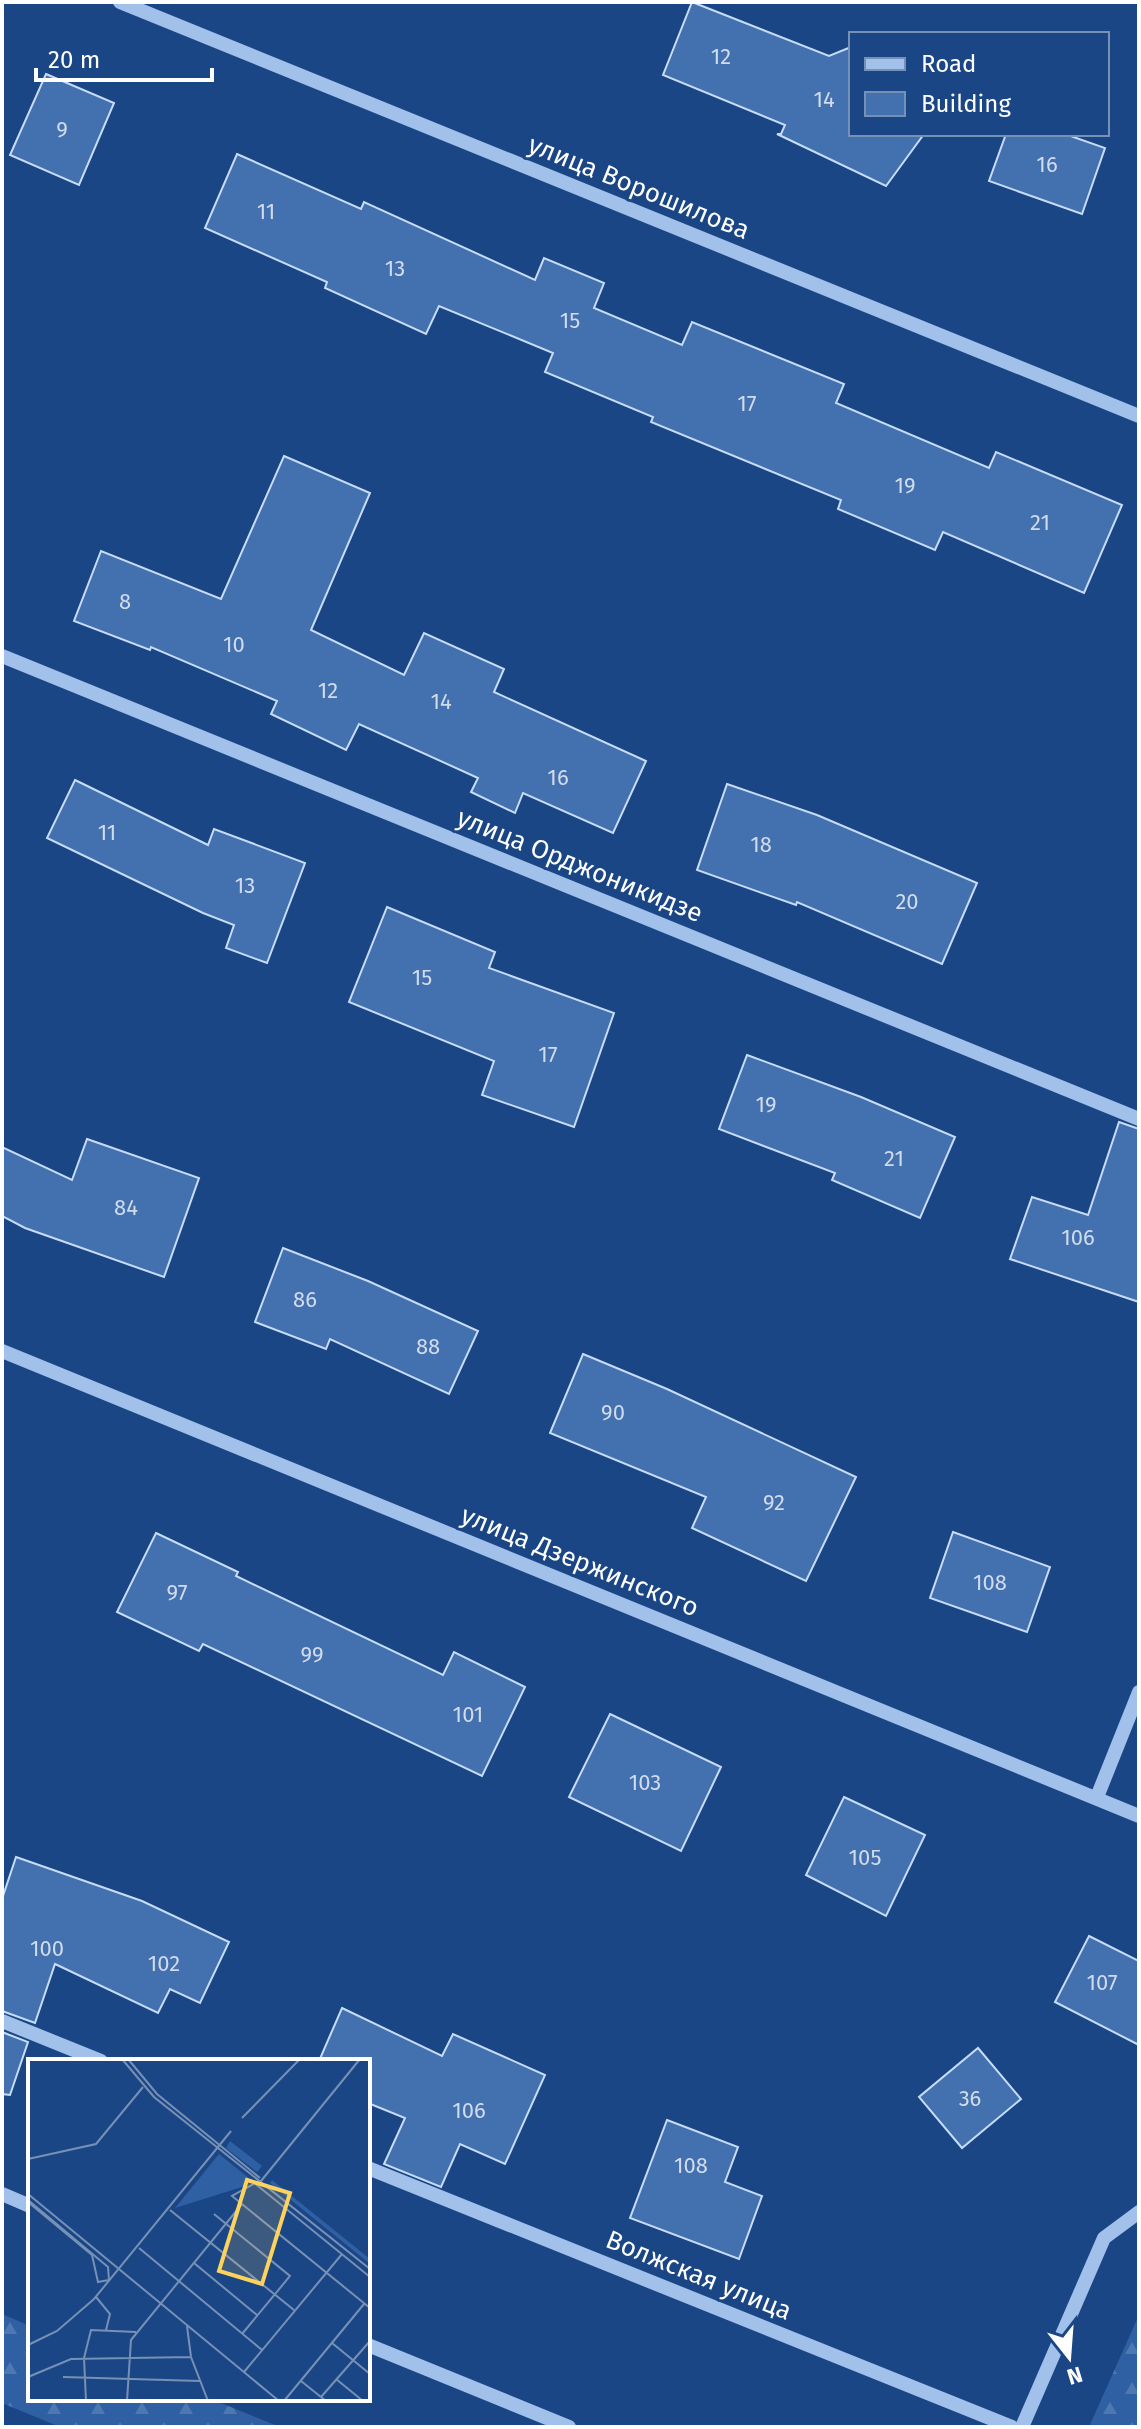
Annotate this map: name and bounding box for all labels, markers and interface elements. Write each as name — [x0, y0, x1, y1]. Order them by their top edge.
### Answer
scale bar — [36, 32, 212, 82]
legend — [849, 32, 1109, 136]
house number: 12 — [711, 43, 731, 70]
text: 20 m — [48, 46, 100, 74]
text: Road — [921, 50, 976, 78]
house number: 14 — [813, 86, 835, 113]
text: Building — [921, 90, 1011, 118]
house number: 9 — [56, 116, 68, 143]
street label: улица Ворошилова — [524, 129, 754, 246]
house number: 16 — [1036, 151, 1058, 178]
house number: 11 — [257, 198, 275, 225]
house number: 13 — [385, 255, 405, 282]
house number: 15 — [560, 307, 580, 334]
house number: 17 — [737, 390, 757, 417]
house number: 19 — [894, 472, 916, 499]
house number: 21 — [1030, 509, 1050, 536]
house number: 8 — [119, 588, 131, 615]
house number: 10 — [223, 631, 245, 658]
house number: 12 — [318, 677, 338, 704]
house number: 14 — [430, 688, 452, 715]
house number: 16 — [547, 764, 569, 791]
street label: улица Орджоникидзе — [452, 802, 707, 929]
house number: 11 — [98, 819, 116, 846]
house number: 18 — [750, 831, 772, 858]
house number: 13 — [235, 872, 255, 899]
house number: 20 — [895, 888, 919, 915]
house number: 15 — [412, 964, 432, 991]
house number: 17 — [538, 1041, 558, 1068]
house number: 19 — [755, 1091, 777, 1118]
house number: 21 — [884, 1145, 904, 1172]
house number: 84 — [114, 1194, 138, 1221]
house number: 106 — [1061, 1224, 1095, 1251]
house number: 86 — [293, 1286, 317, 1313]
house number: 88 — [416, 1333, 440, 1360]
house number: 90 — [601, 1399, 625, 1426]
house number: 92 — [763, 1489, 785, 1516]
street label: улица Дзержинского — [456, 1500, 703, 1623]
house number: 108 — [973, 1569, 1007, 1596]
house number: 97 — [167, 1579, 188, 1606]
house number: 99 — [300, 1641, 324, 1668]
house number: 101 — [453, 1701, 483, 1728]
house number: 103 — [629, 1769, 661, 1796]
house number: 105 — [849, 1844, 881, 1871]
house number: 100 — [30, 1935, 64, 1962]
house number: 102 — [148, 1950, 180, 1977]
house number: 107 — [1086, 1969, 1118, 1996]
inset map — [28, 2059, 370, 2401]
house number: 36 — [959, 2085, 981, 2112]
house number: 106 — [452, 2097, 486, 2124]
house number: 108 — [674, 2152, 708, 2179]
street label: Волжская улица — [601, 2224, 796, 2327]
north arrow — [1029, 2317, 1109, 2397]
text: N — [1064, 2361, 1086, 2391]

